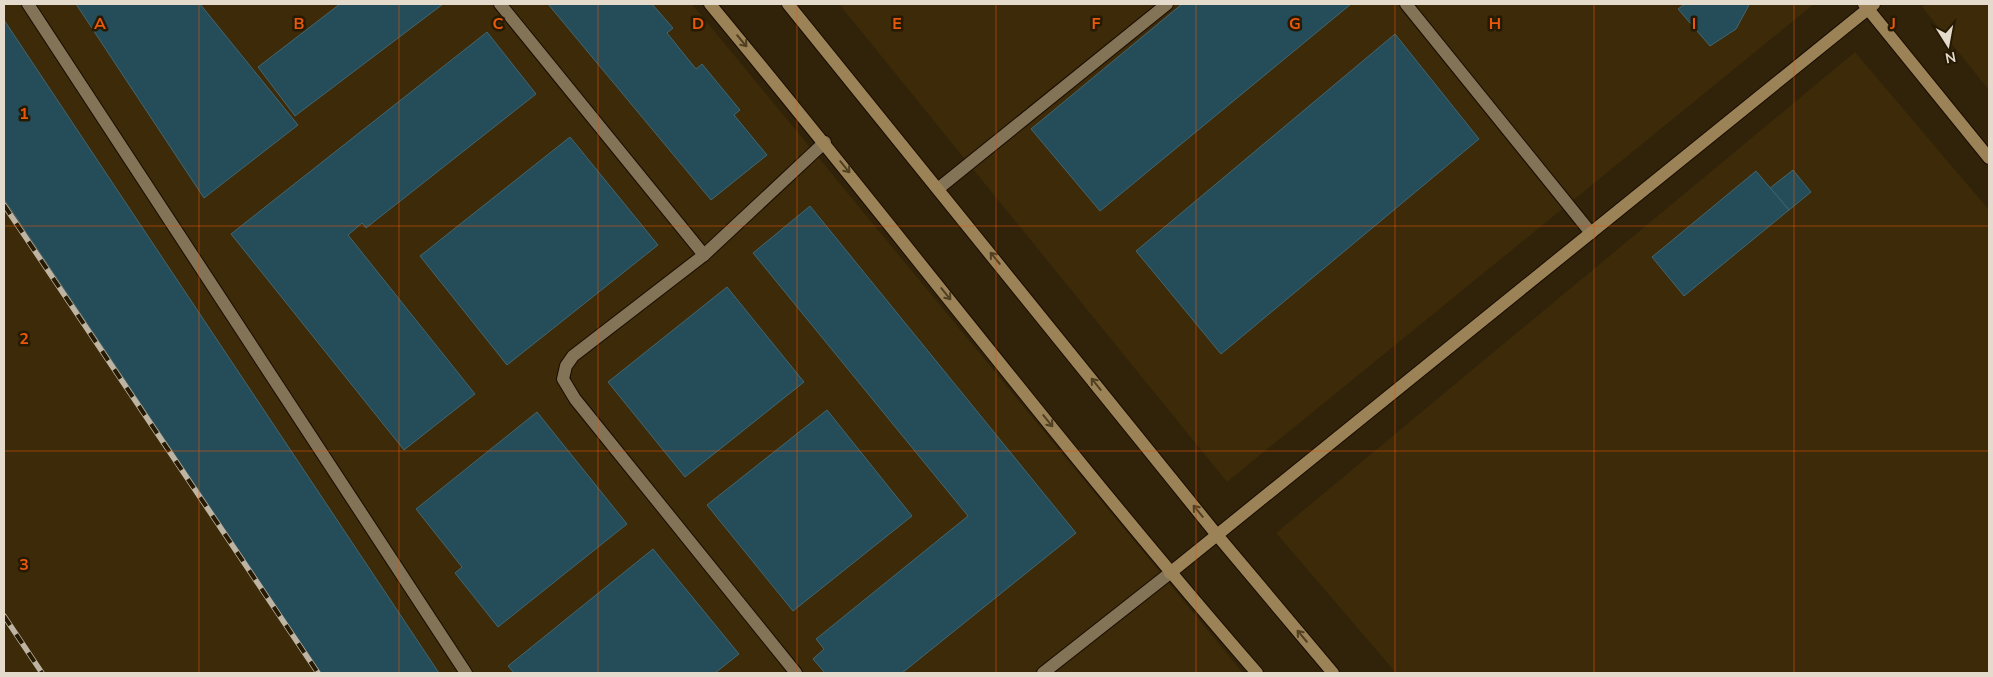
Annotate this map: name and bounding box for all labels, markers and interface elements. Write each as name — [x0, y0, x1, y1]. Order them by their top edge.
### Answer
text: A — [94, 13, 106, 35]
text: B — [293, 13, 305, 35]
text: C — [493, 13, 504, 35]
text: D — [692, 13, 704, 35]
text: E — [892, 13, 902, 35]
text: F — [1092, 13, 1101, 35]
text: G — [1289, 13, 1301, 35]
text: H — [1489, 13, 1501, 35]
text: I — [1692, 13, 1696, 35]
text: J — [1889, 13, 1896, 35]
north arrow — [1923, 20, 1973, 70]
one-way arrow — [736, 35, 747, 48]
text: N — [1943, 47, 1957, 68]
text: 1 — [19, 103, 29, 125]
one-way arrow — [839, 160, 850, 173]
one-way arrow — [989, 251, 1000, 264]
one-way arrow — [941, 287, 952, 300]
text: 2 — [19, 328, 29, 350]
one-way arrow — [1091, 378, 1102, 391]
one-way arrow — [1042, 414, 1053, 427]
one-way arrow — [1193, 505, 1204, 518]
text: 3 — [19, 554, 29, 576]
one-way arrow — [1297, 630, 1308, 643]

